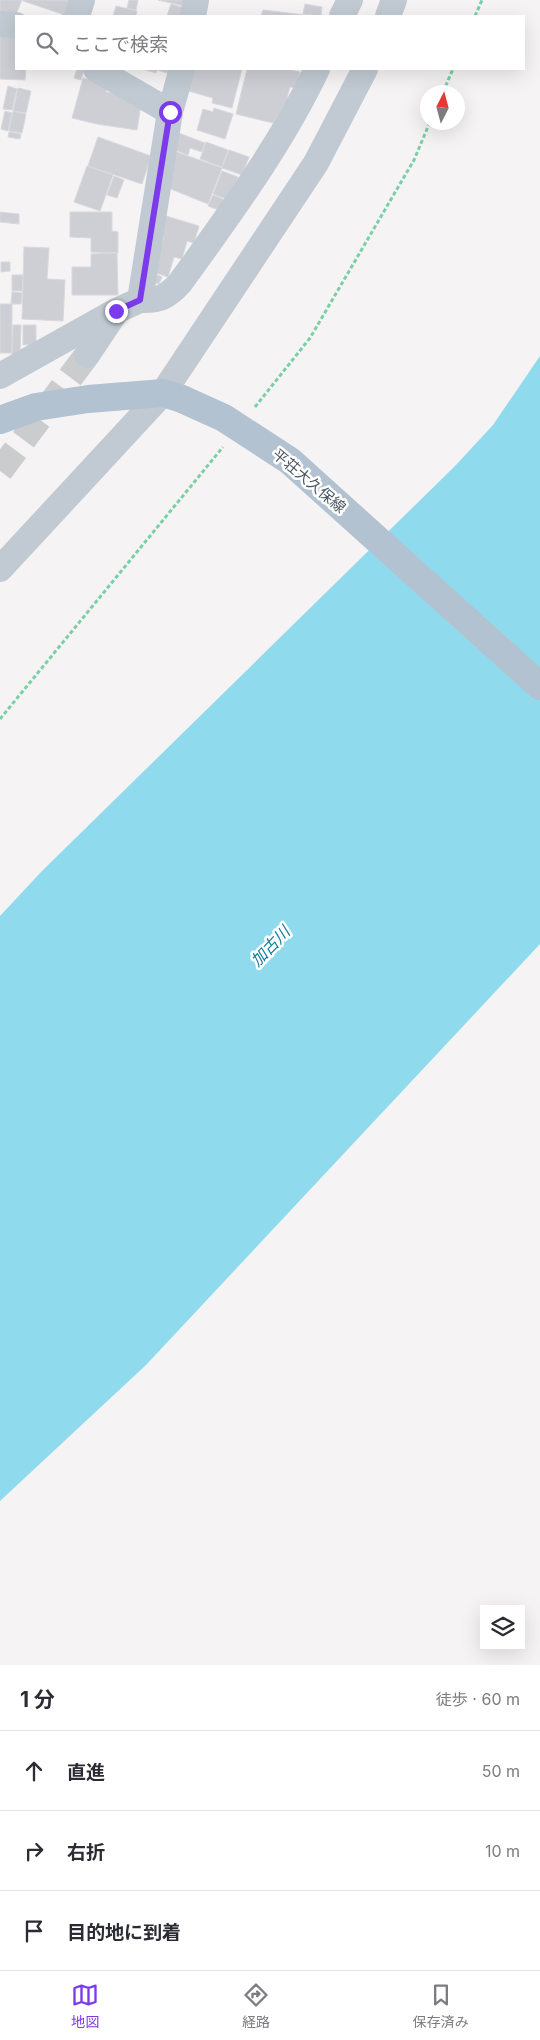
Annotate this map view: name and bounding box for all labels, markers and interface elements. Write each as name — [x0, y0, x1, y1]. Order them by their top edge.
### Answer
search box — [15, 15, 525, 70]
icon: search — [33, 29, 61, 57]
text: ここで検索 — [73, 33, 168, 56]
north arrow — [420, 85, 465, 130]
route start — [159, 101, 182, 124]
route end — [105, 300, 128, 323]
street label: 平荘大久保線 — [269, 444, 350, 517]
water label: 加古川 — [246, 920, 295, 970]
map controls — [480, 1605, 525, 1650]
button: layers — [480, 1605, 525, 1650]
text: 1 分 — [20, 1687, 55, 1712]
text: 徒歩 · 60 m — [436, 1689, 520, 1709]
icon: ahead — [20, 1757, 48, 1785]
text: 直進 — [67, 1761, 105, 1784]
text: 50 m — [482, 1761, 520, 1781]
icon: right — [20, 1837, 48, 1865]
text: 右折 — [67, 1841, 105, 1864]
text: 10 m — [485, 1841, 520, 1861]
icon: arrive — [20, 1917, 48, 1945]
text: 目的地に到着 — [67, 1921, 181, 1944]
tab: 地図 — [71, 1981, 99, 2031]
tab: 経路 — [242, 1981, 270, 2031]
tab: 保存済み — [413, 1981, 469, 2031]

